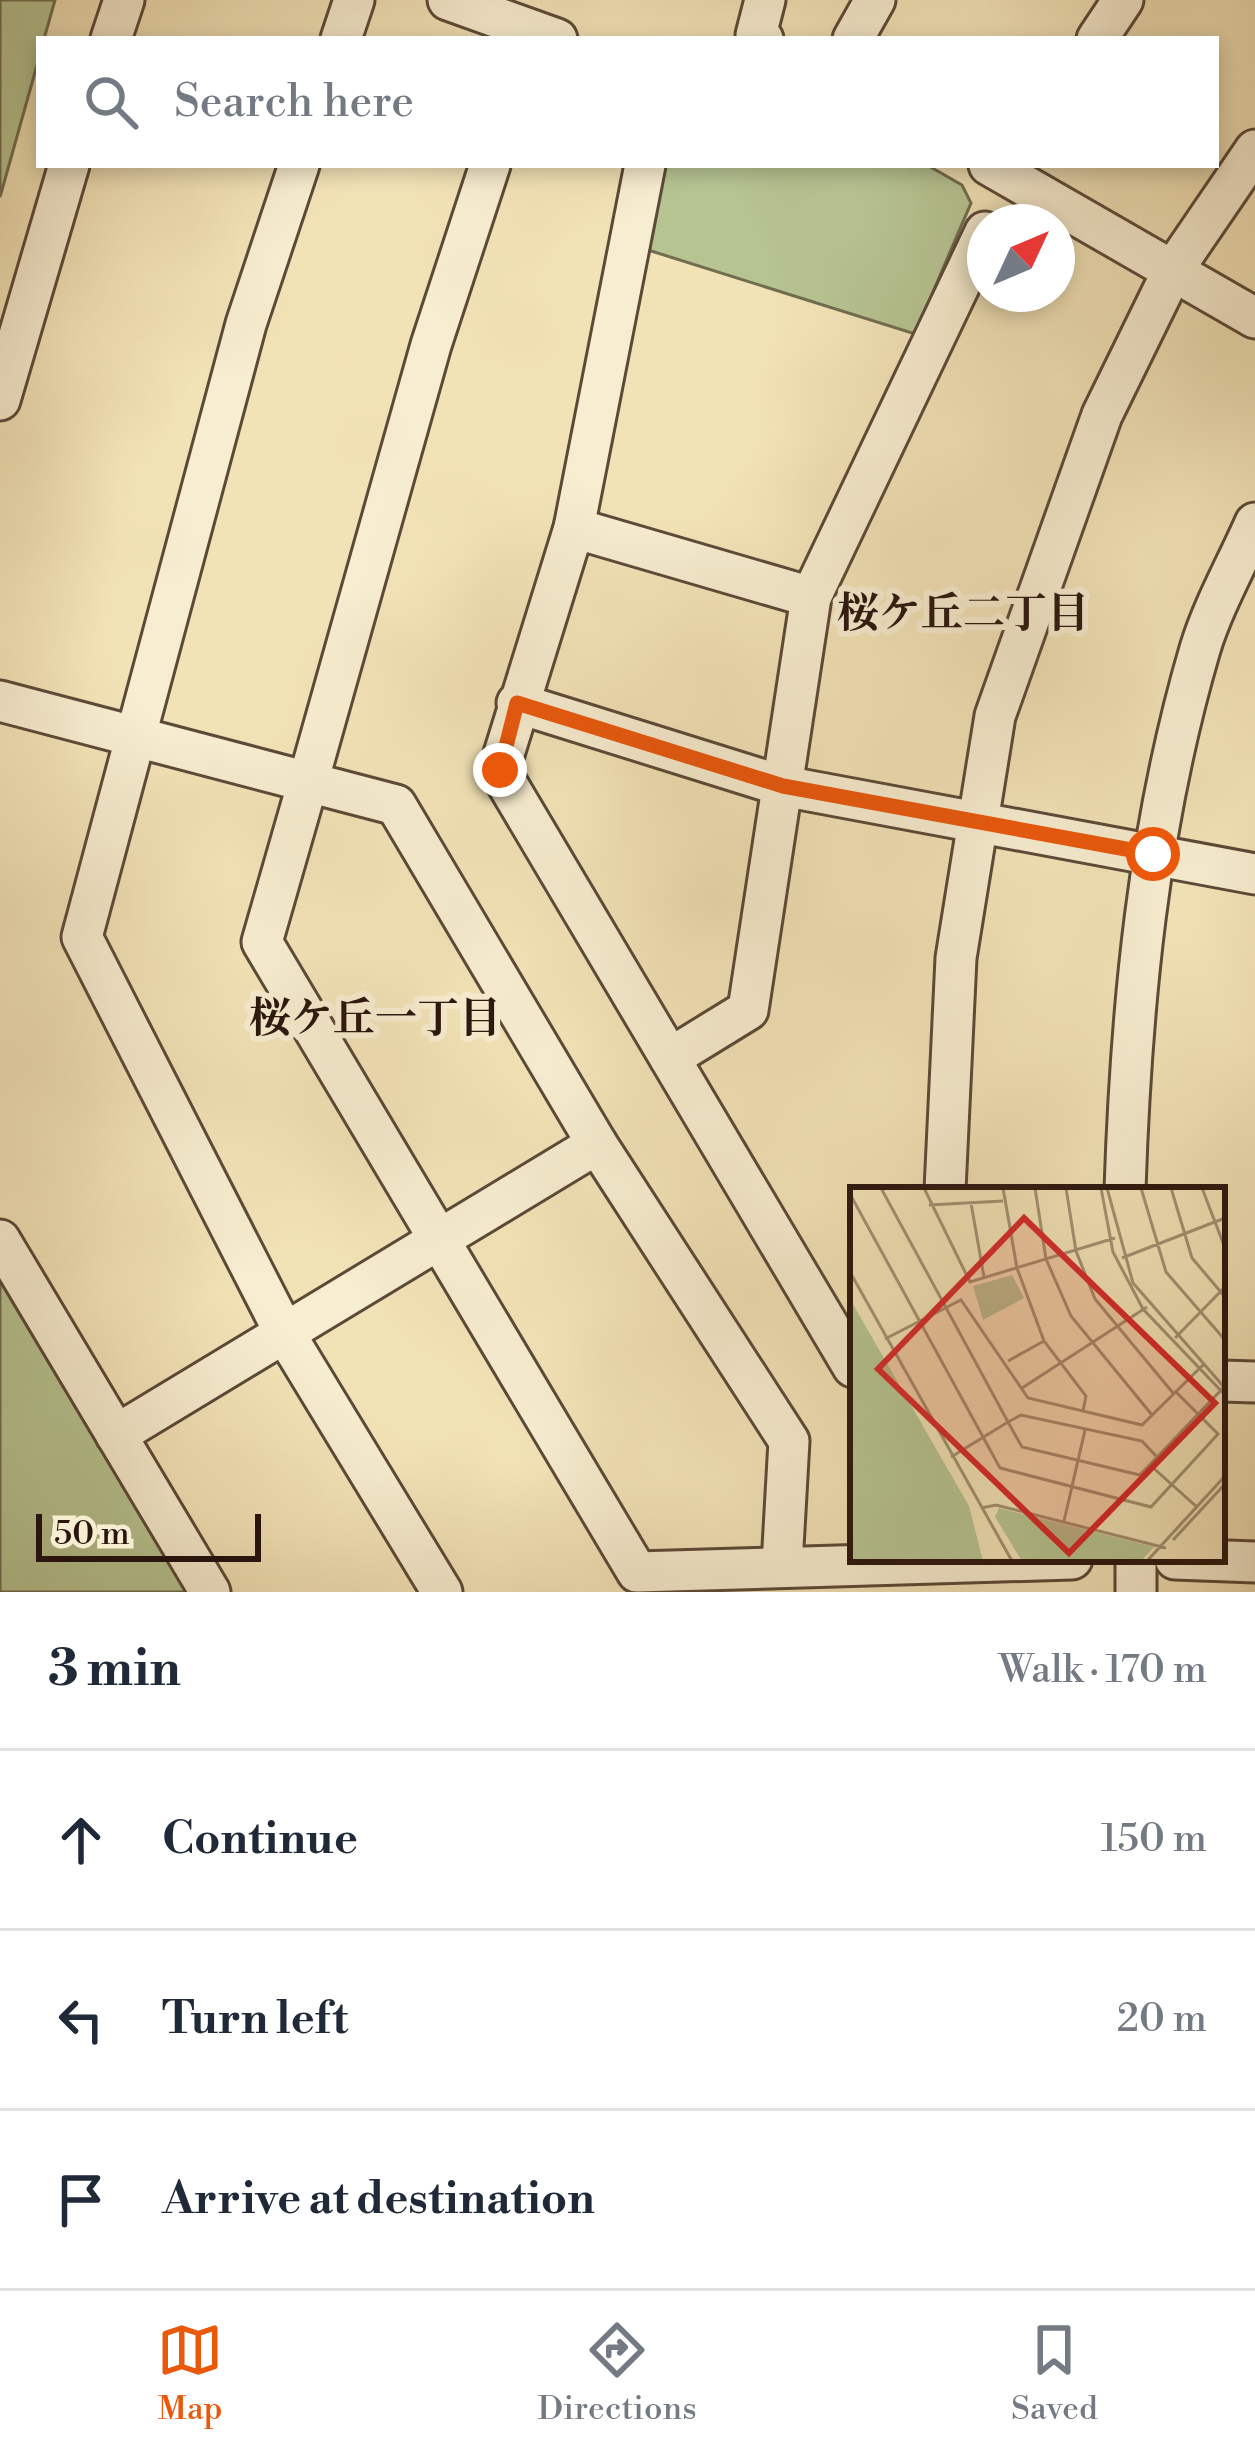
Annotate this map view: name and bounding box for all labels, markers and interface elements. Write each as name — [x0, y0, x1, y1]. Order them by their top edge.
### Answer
search box — [36, 36, 1219, 168]
icon: search — [78, 69, 144, 135]
text: Search here — [174, 74, 414, 131]
north arrow — [967, 204, 1075, 312]
district label: 桜ケ丘二丁目 — [837, 588, 1089, 641]
route end — [473, 743, 527, 797]
route start — [1126, 827, 1180, 881]
district label: 桜ケ丘一丁目 — [249, 993, 501, 1046]
inset map — [850, 1187, 1225, 1562]
scale bar — [36, 1508, 261, 1561]
text: 50 m — [54, 1514, 130, 1555]
text: 3 min — [48, 1638, 181, 1702]
text: Walk · 170 m — [998, 1646, 1207, 1695]
icon: ahead — [48, 1807, 114, 1873]
text: Continue — [162, 1811, 358, 1868]
text: 150 m — [1101, 1815, 1207, 1864]
icon: left — [48, 1987, 114, 2053]
text: Turn left — [162, 1991, 348, 2048]
text: 20 m — [1117, 1995, 1207, 2044]
icon: arrive — [48, 2167, 114, 2233]
text: Arrive at destination — [162, 2171, 595, 2228]
tab: Map — [157, 2317, 223, 2430]
tab: Directions — [538, 2317, 697, 2430]
tab: Saved — [1011, 2317, 1098, 2430]

